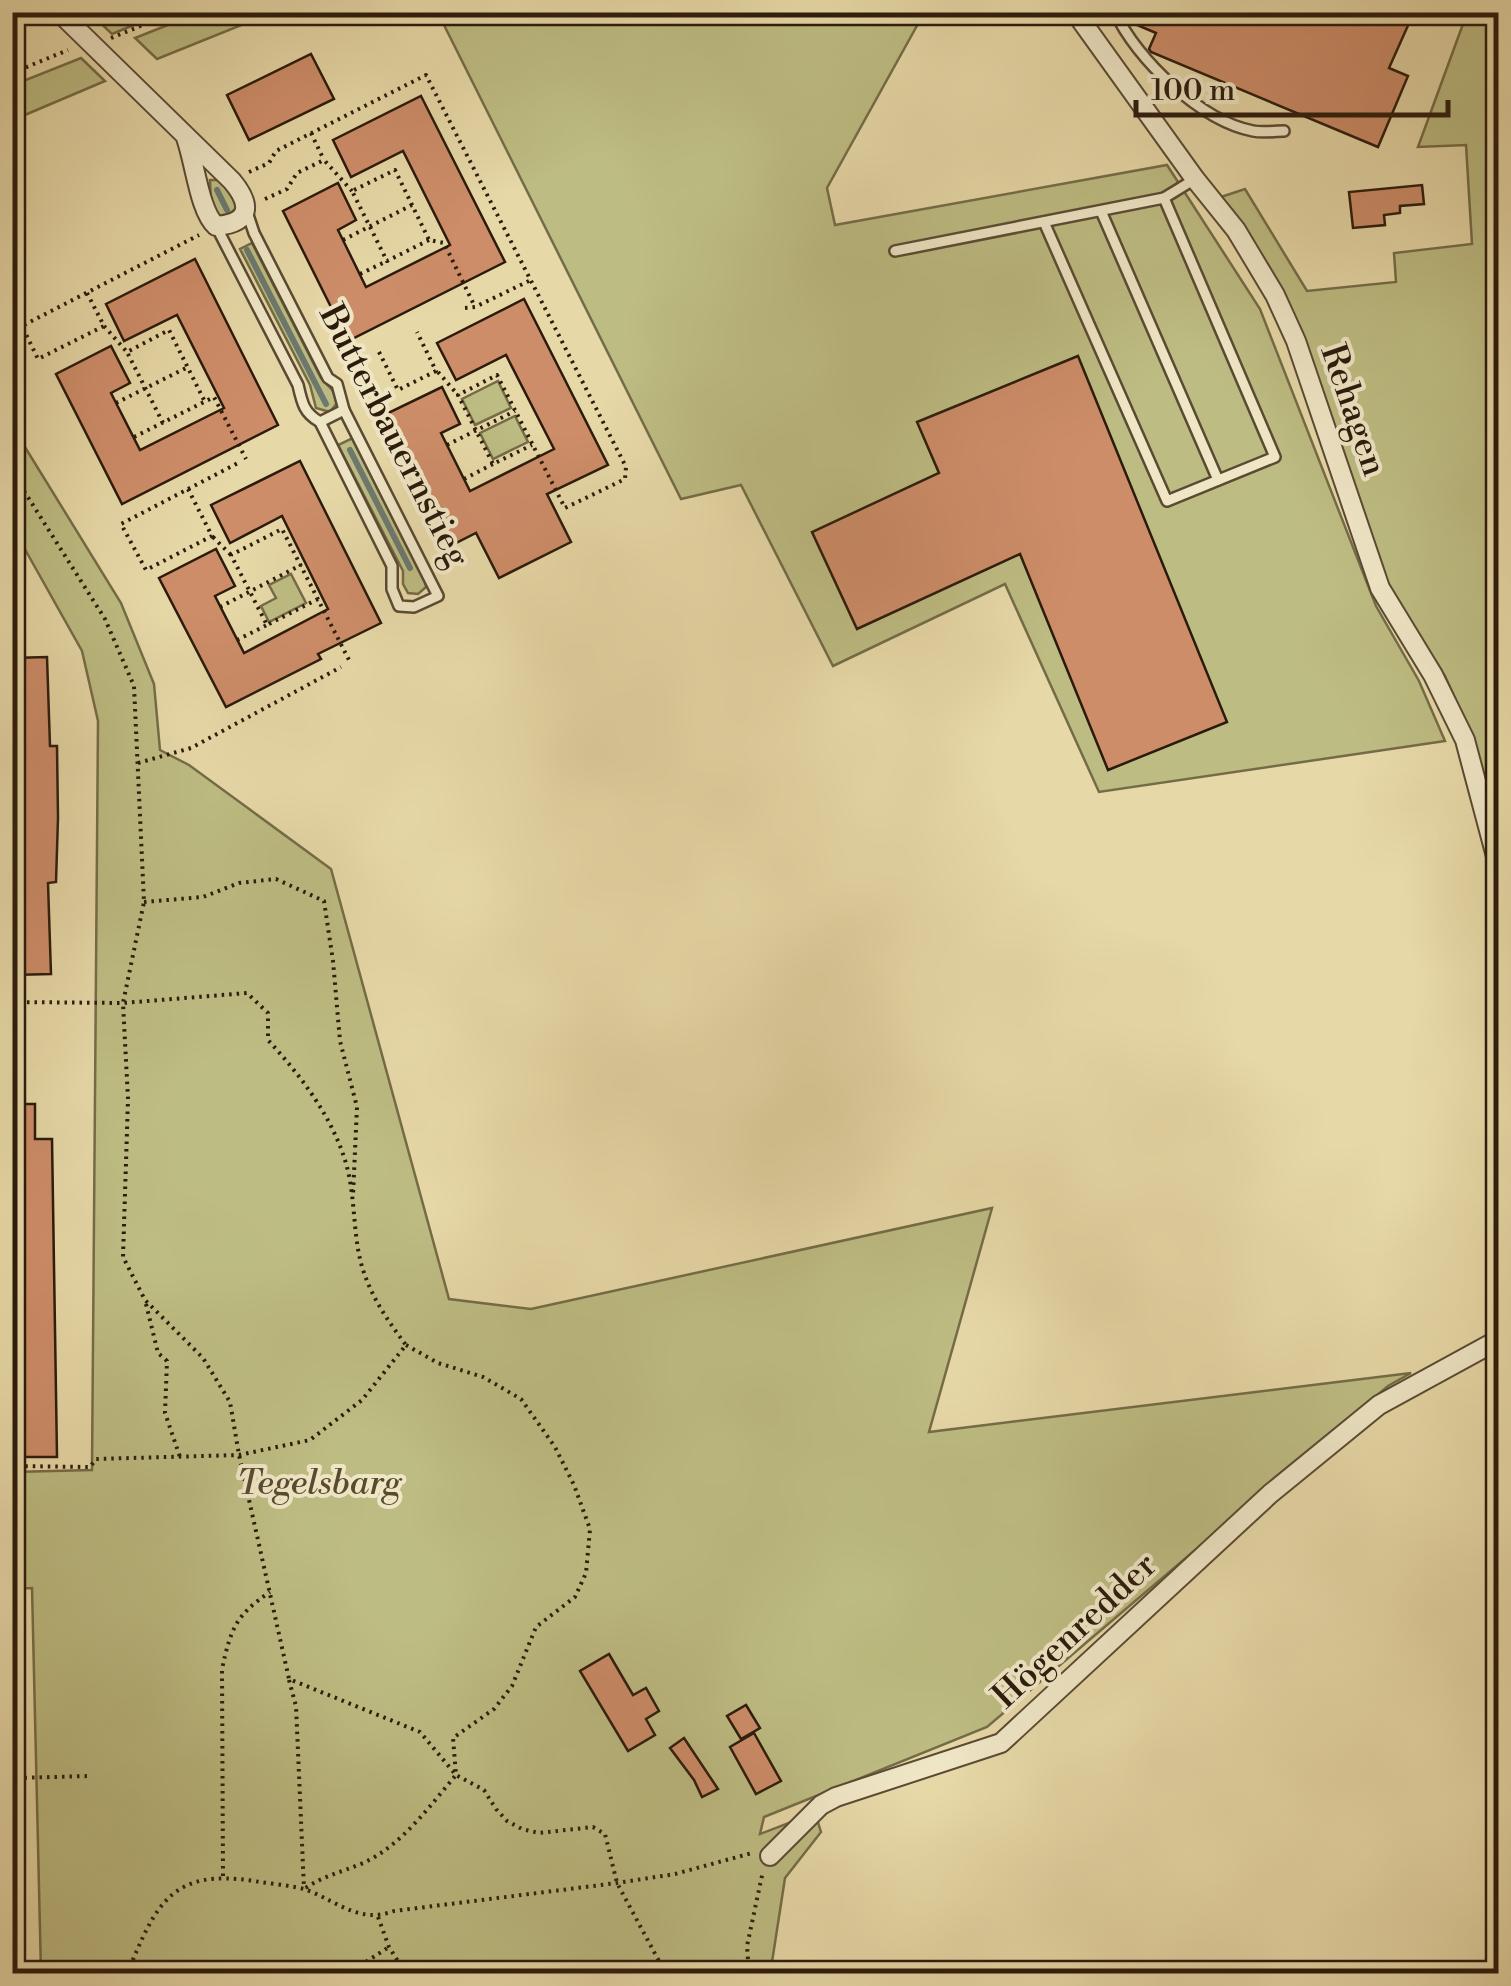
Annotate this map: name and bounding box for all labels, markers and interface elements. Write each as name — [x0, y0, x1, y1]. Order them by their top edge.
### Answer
scale bar — [1136, 55, 1448, 117]
text: 100 m — [1151, 72, 1235, 110]
street label: Butterbauernstieg — [309, 297, 479, 574]
street label: Rehagen — [1310, 339, 1396, 482]
park label: Tegelsbarg — [237, 1462, 403, 1505]
street label: Högenredder — [984, 1544, 1166, 1718]

